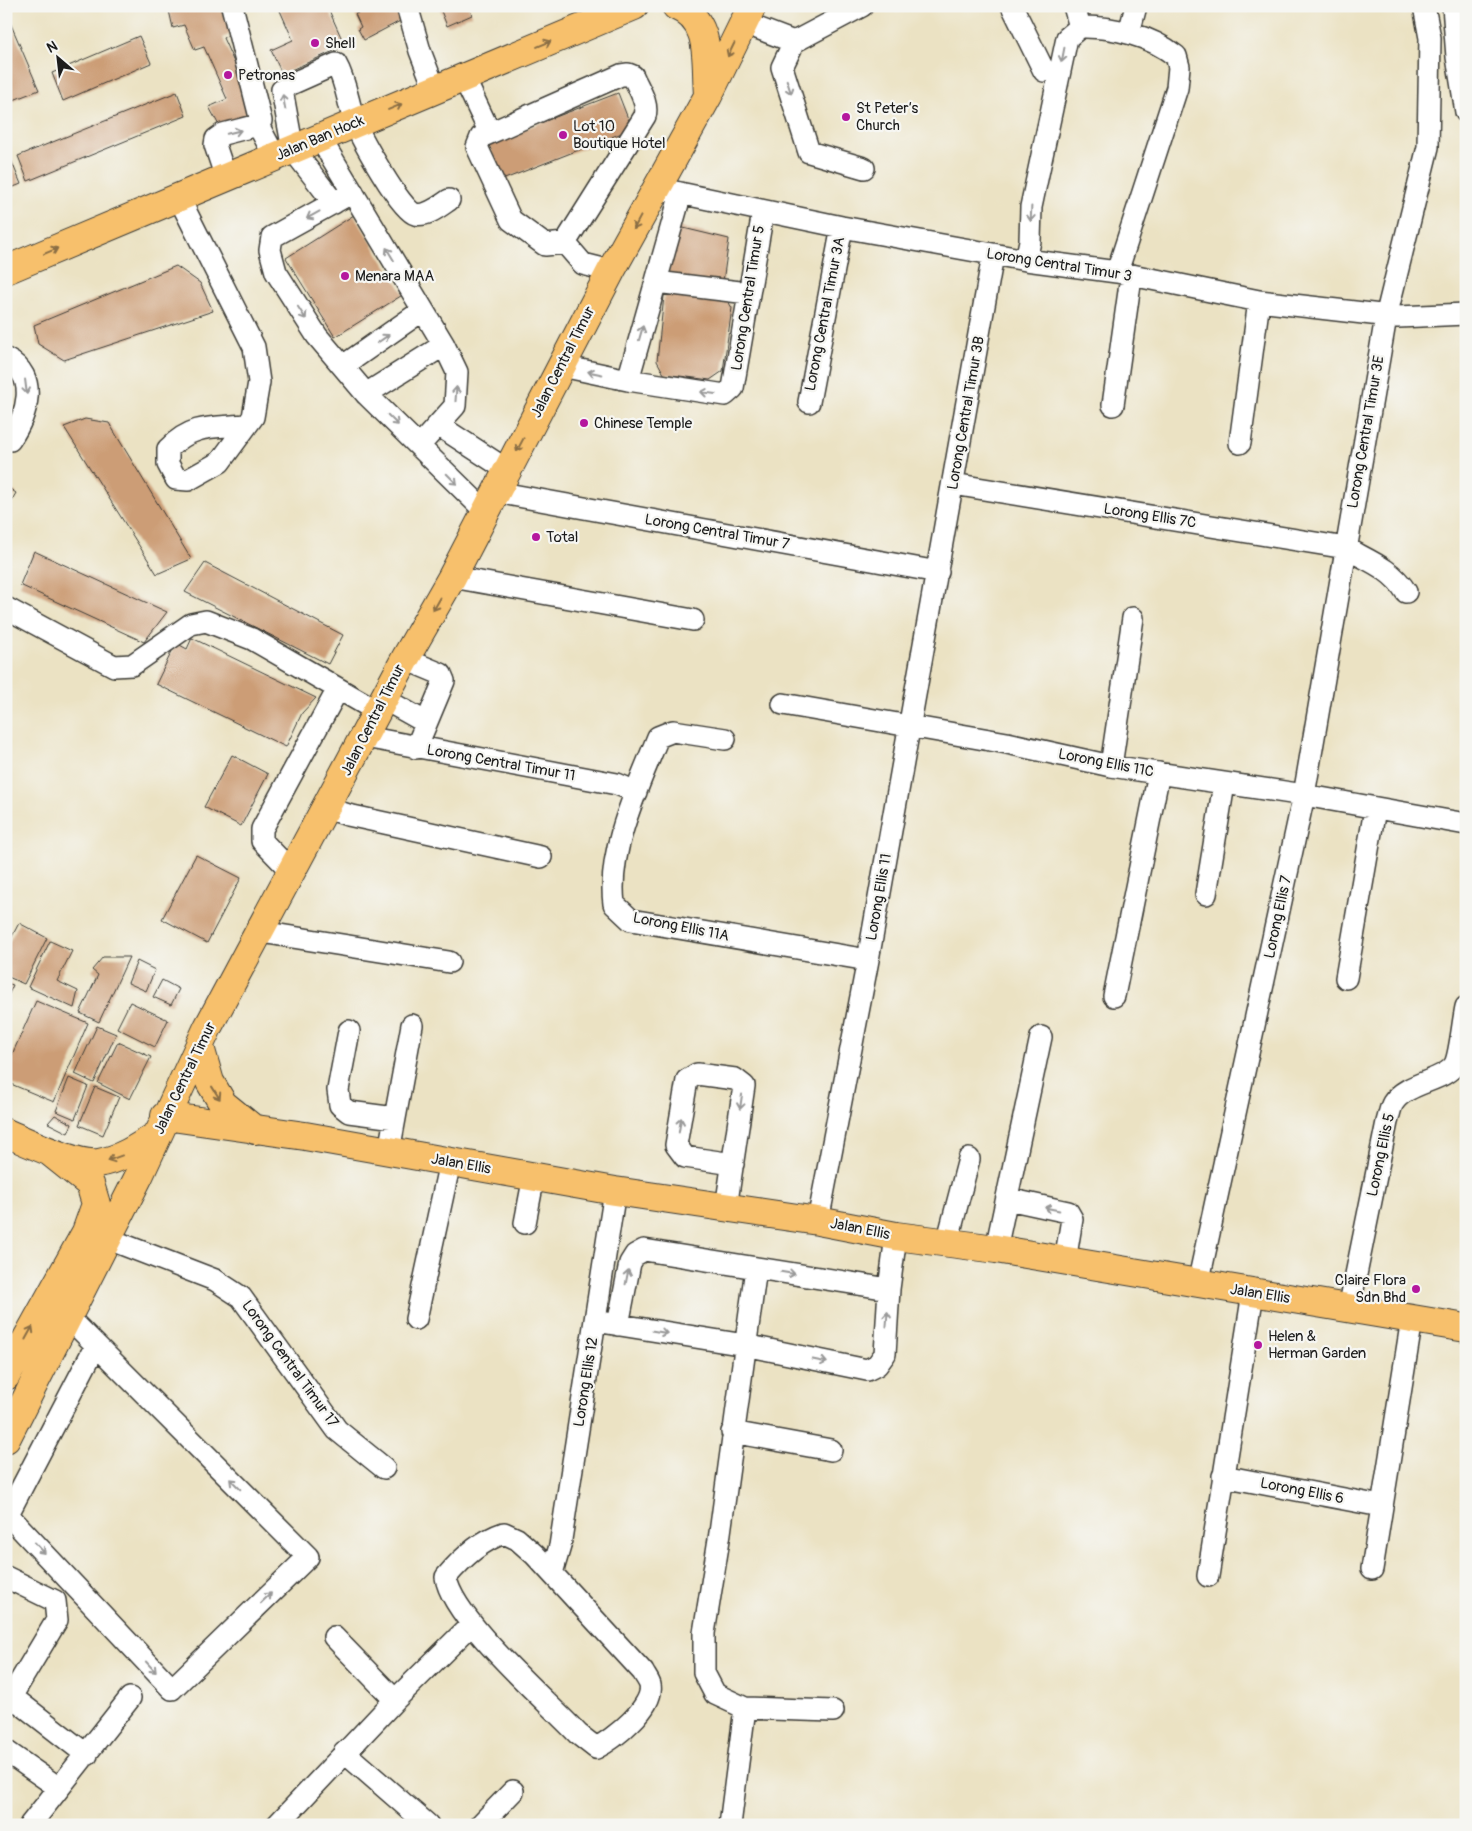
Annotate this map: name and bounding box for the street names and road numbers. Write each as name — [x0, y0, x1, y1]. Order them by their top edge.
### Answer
street label: Jalan Ban Hock — [273, 111, 368, 165]
street label: Lorong Central Timur 5 — [727, 224, 769, 372]
street label: Lorong Central Timur 3A — [801, 235, 849, 393]
street label: Lorong Central Timur 3 — [985, 244, 1133, 286]
street label: Jalan Central Timur — [527, 302, 600, 421]
street label: Lorong Central Timur 3B — [943, 335, 989, 491]
street label: Lorong Central Timur 3E — [1343, 354, 1389, 510]
street label: Lorong Ellis 7C — [1102, 499, 1198, 533]
street label: Lorong Central Timur 7 — [643, 510, 791, 554]
street label: Jalan Central Timur — [337, 660, 410, 779]
street label: Lorong Central Timur 11 — [425, 741, 577, 785]
street label: Lorong Ellis 11C — [1056, 744, 1156, 782]
street label: Lorong Ellis 11 — [862, 852, 896, 942]
street label: Lorong Ellis 7 — [1260, 874, 1296, 960]
street label: Lorong Ellis 11A — [631, 908, 731, 946]
street label: Jalan Central Timur — [150, 1018, 221, 1137]
street label: Lorong Ellis 5 — [1363, 1112, 1399, 1198]
street label: Jalan Ellis — [430, 1149, 493, 1179]
street label: Jalan Ellis — [829, 1214, 892, 1244]
street label: Jalan Ellis — [1229, 1280, 1292, 1308]
street label: Lorong Central Timur 17 — [237, 1297, 343, 1431]
street label: Lorong Ellis 12 — [570, 1336, 602, 1428]
street label: Lorong Ellis 6 — [1258, 1474, 1346, 1508]

